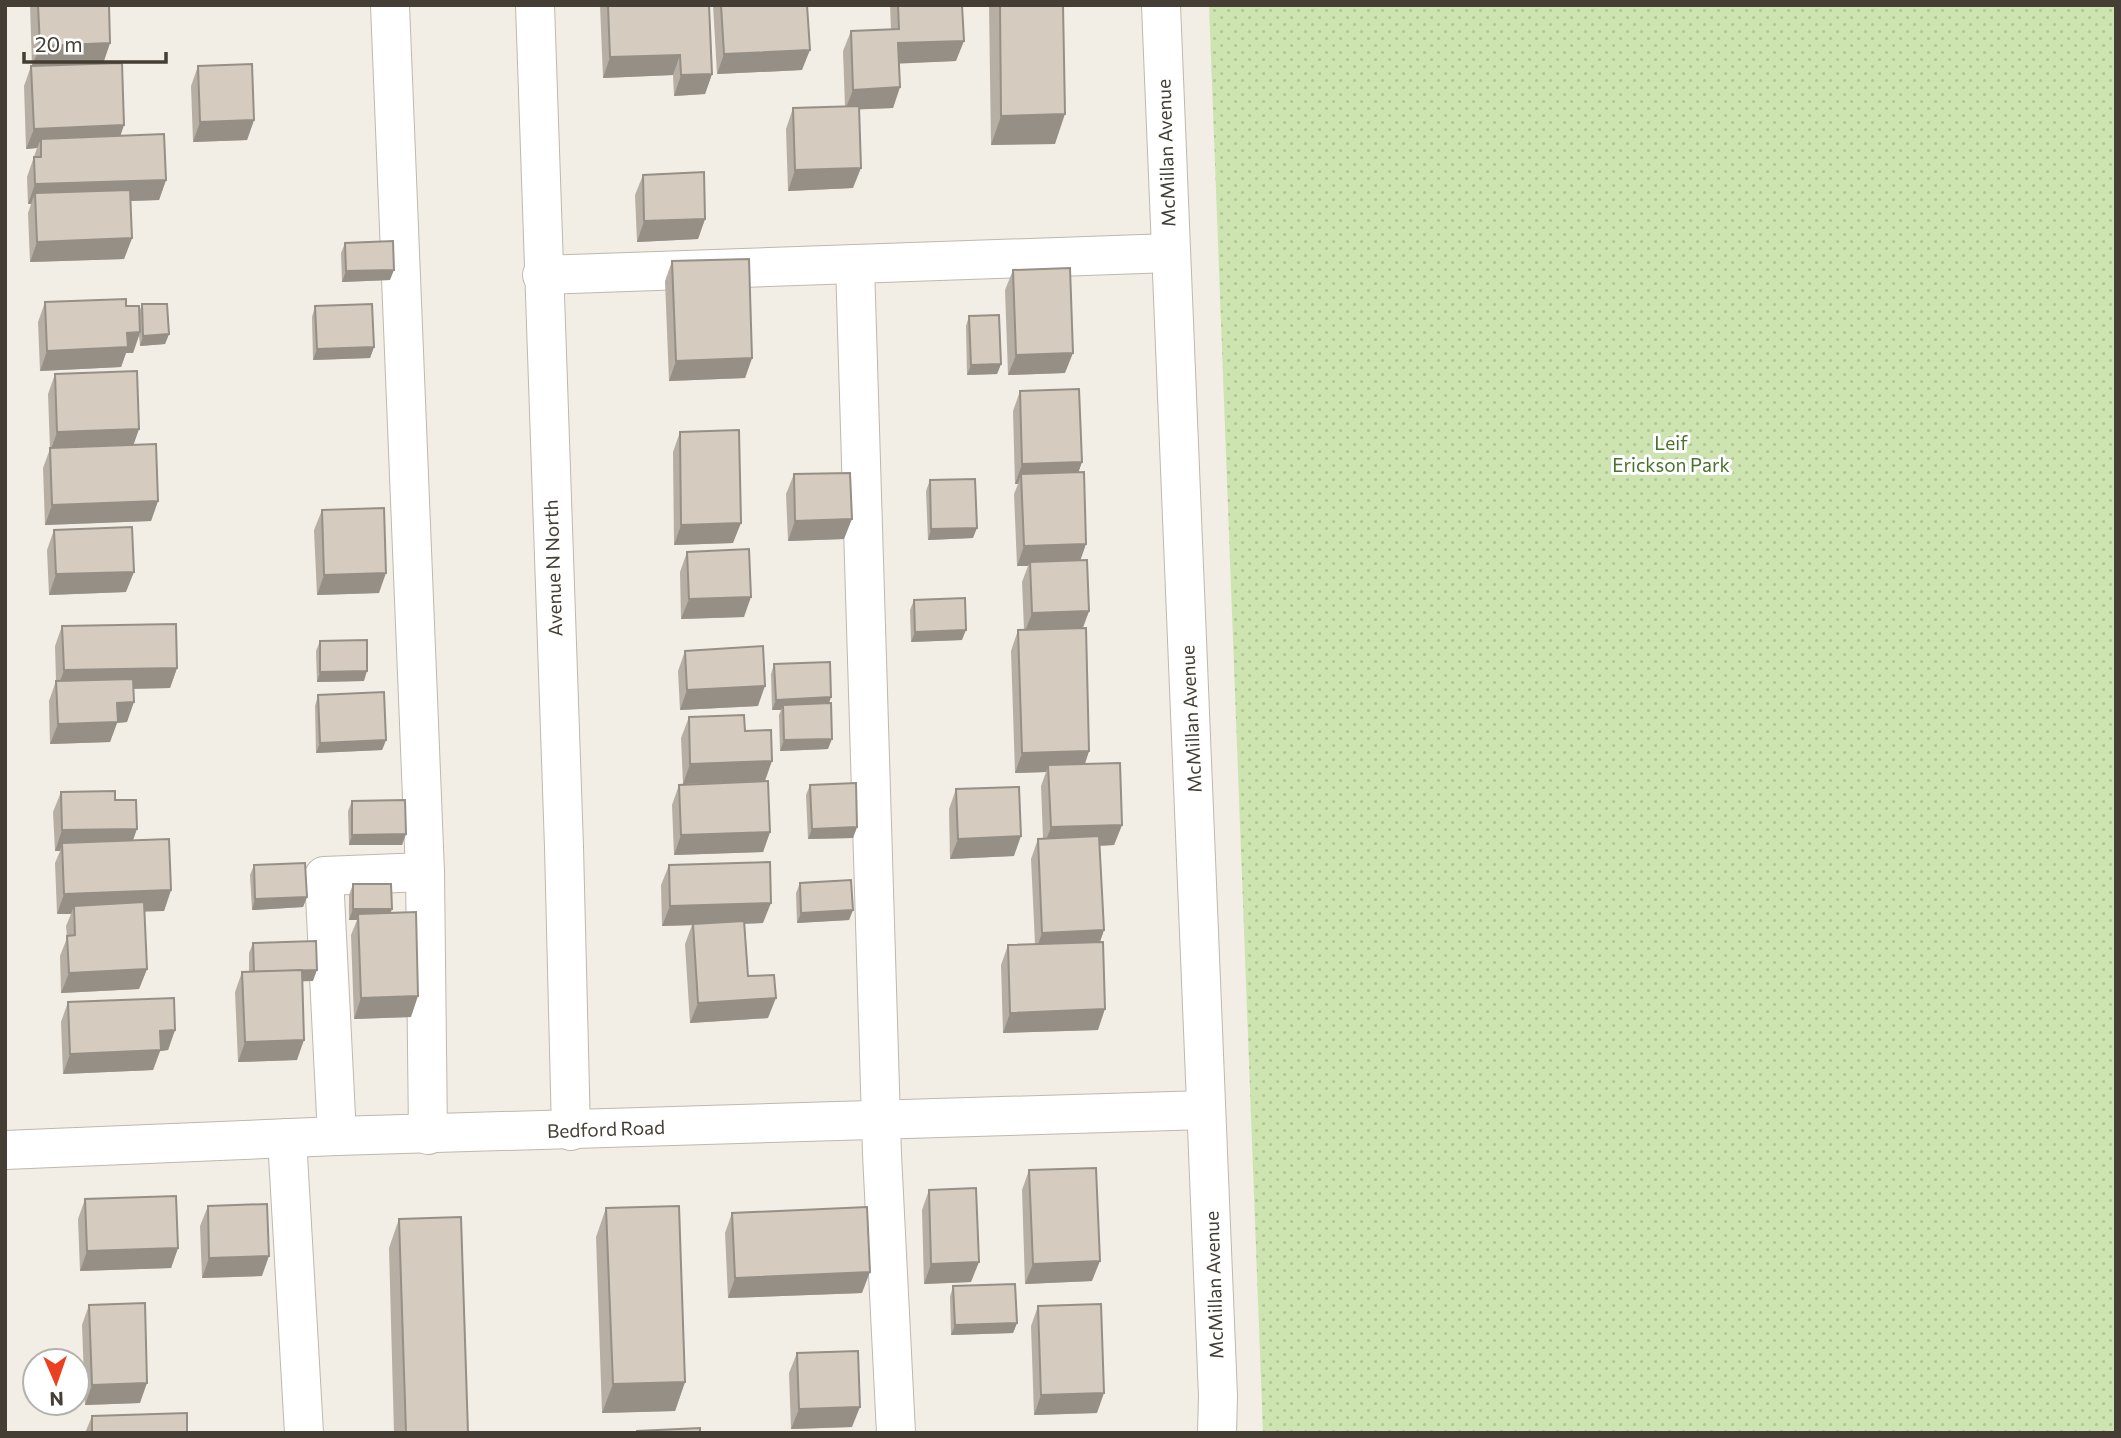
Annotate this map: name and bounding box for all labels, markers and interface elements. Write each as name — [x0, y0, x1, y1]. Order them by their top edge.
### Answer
scale bar — [24, 21, 166, 65]
text: 20 m — [35, 31, 83, 56]
street label: McMillan Avenue — [1151, 79, 1180, 227]
park label: Leif Erickson Park — [1612, 431, 1730, 476]
street label: Avenue N North — [539, 499, 566, 637]
street label: McMillan Avenue — [1175, 644, 1206, 794]
street label: Bedford Road — [547, 1115, 665, 1142]
street label: McMillan Avenue — [1199, 1211, 1228, 1359]
north arrow — [21, 1347, 91, 1417]
text: N — [49, 1388, 64, 1411]

